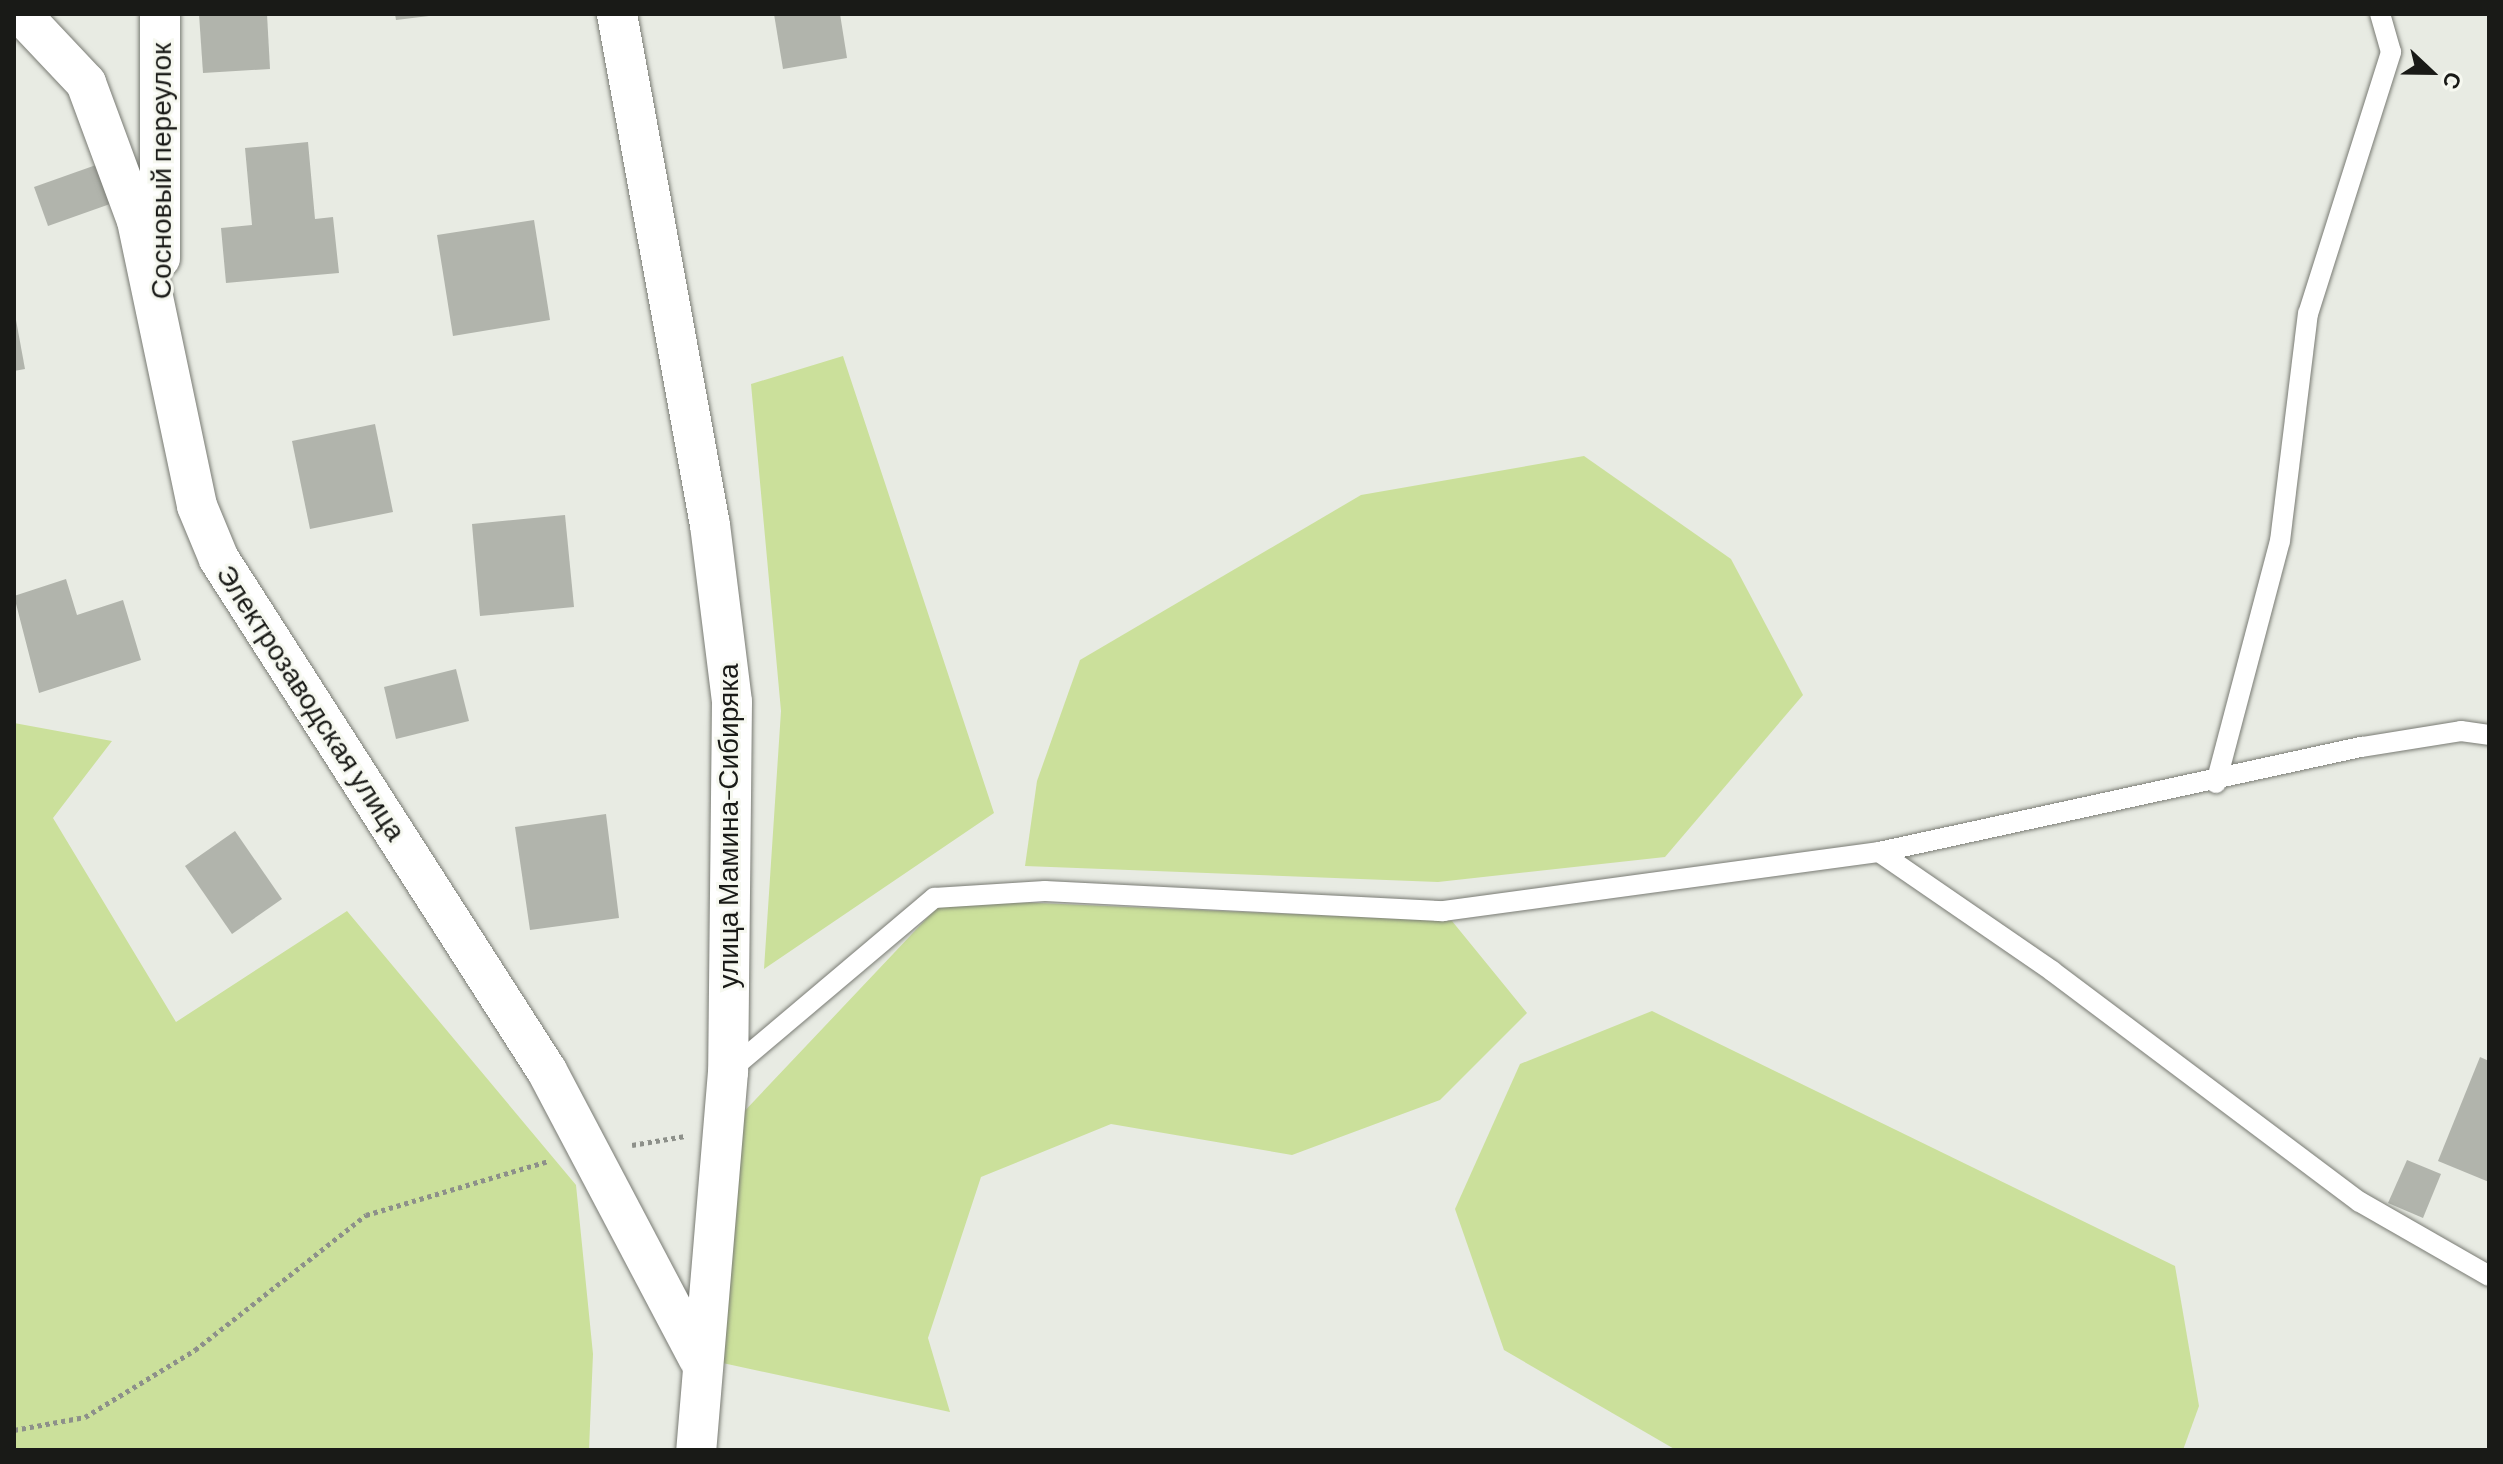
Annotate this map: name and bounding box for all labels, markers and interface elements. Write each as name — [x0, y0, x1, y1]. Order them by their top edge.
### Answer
north arrow — [2391, 32, 2471, 112]
street label: Сосновый переулок — [143, 43, 177, 299]
text: С — [2438, 69, 2468, 93]
street label: Электрозаводская улица — [210, 558, 414, 846]
street label: улица Мамина-Сибиряка — [710, 663, 744, 989]

